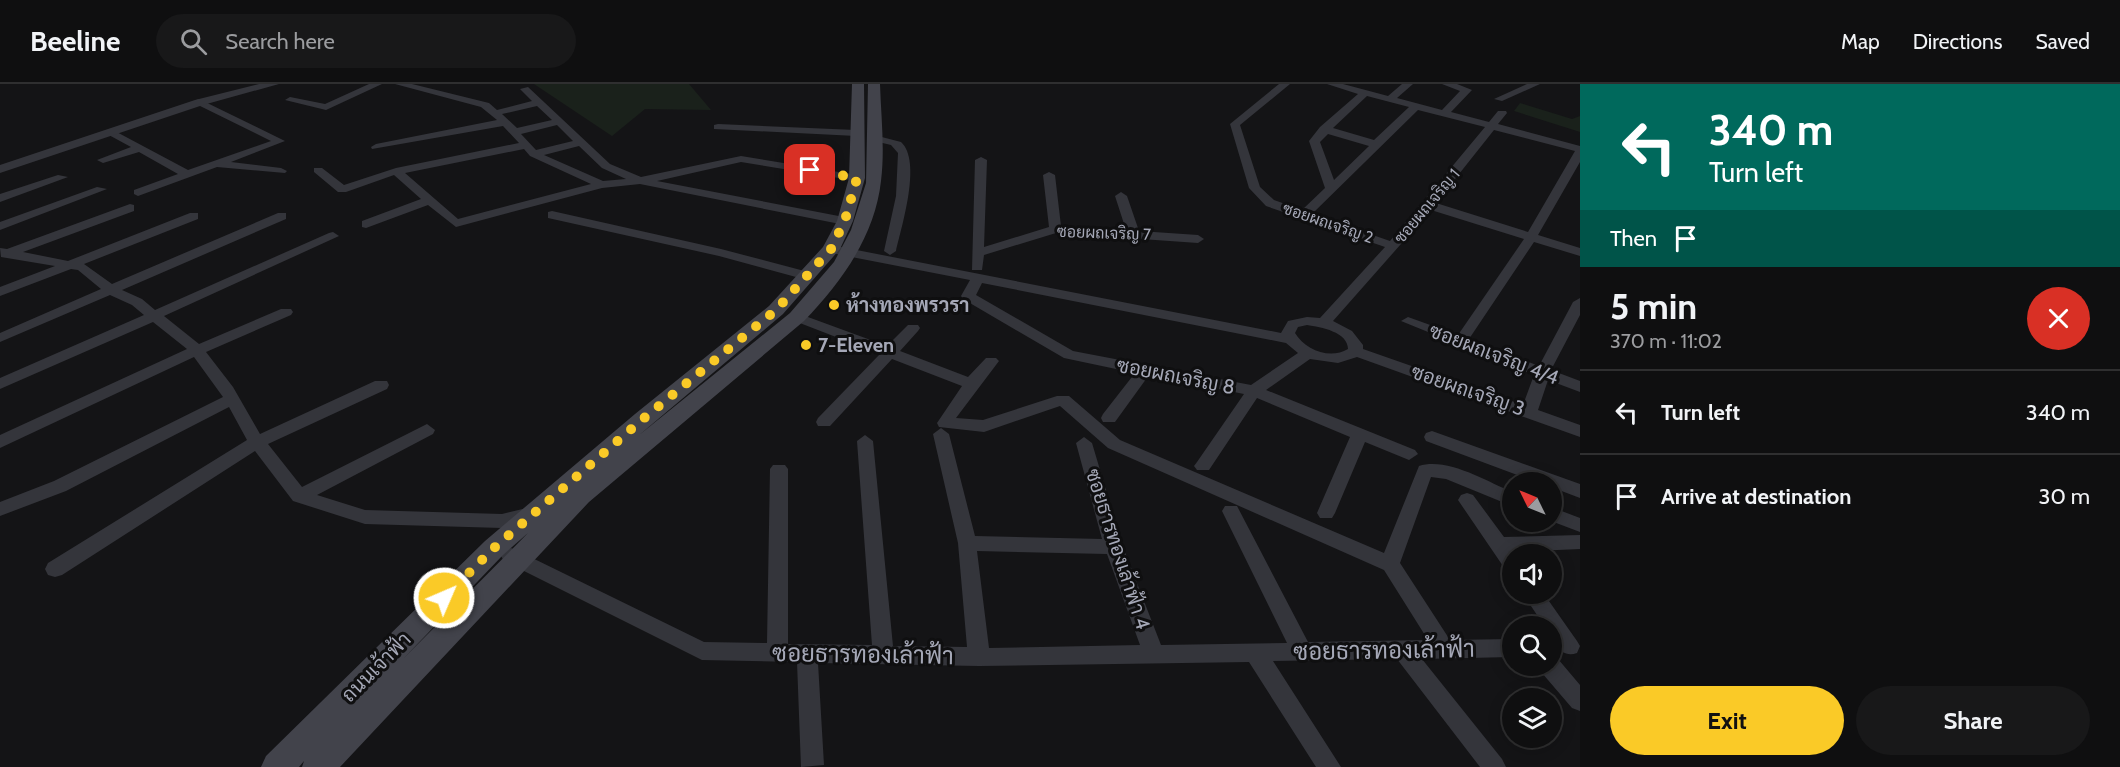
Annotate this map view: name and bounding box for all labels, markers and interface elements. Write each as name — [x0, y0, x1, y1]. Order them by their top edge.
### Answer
search box — [156, 14, 576, 68]
text: Beeline — [30, 24, 120, 58]
icon: search — [177, 25, 210, 58]
text: Search here — [225, 28, 335, 55]
text: Map — [1841, 29, 1880, 54]
text: Directions — [1913, 29, 2002, 54]
text: Saved — [2035, 29, 2090, 54]
text: 340 m — [1709, 104, 1833, 156]
icon: left — [1610, 108, 1688, 186]
pin — [784, 144, 835, 195]
icon: arrive — [793, 153, 826, 186]
text: Turn left — [1709, 156, 1803, 189]
street label: ซอยผถเจริญ 1 — [1390, 165, 1464, 247]
street label: ซอยผถเจริญ 2 — [1280, 199, 1376, 247]
street label: ซอยผถเจริญ 7 — [1057, 222, 1151, 244]
icon: arrive — [1669, 222, 1702, 255]
text: Then — [1610, 225, 1657, 252]
text: 5 min — [1610, 284, 1697, 328]
button: close — [2027, 287, 2090, 350]
place label: ห้างทองพรวรา — [846, 292, 970, 317]
marker: ห้างทองพรวรา — [827, 298, 841, 312]
street label: ซอยผถเจริญ 4/4 — [1426, 318, 1562, 390]
text: 370 m · 11:02 — [1610, 329, 1722, 353]
place label: 7-Eleven — [818, 333, 894, 357]
marker: 7-Eleven — [799, 338, 813, 352]
street label: ซอยผถเจริญ 8 — [1115, 353, 1237, 399]
street label: ซอยผถเจริญ 3 — [1408, 359, 1528, 421]
icon: left — [1610, 396, 1643, 429]
text: Turn left — [1661, 399, 1740, 426]
text: 340 m — [2026, 399, 2090, 426]
street label: ซอยธารทองเล้าฟ้า 4 — [1081, 466, 1155, 633]
north arrow — [1502, 472, 1562, 532]
map controls — [1502, 472, 1562, 748]
icon: arrive — [1610, 480, 1643, 513]
text: Arrive at destination — [1661, 483, 1851, 510]
text: 30 m — [2038, 483, 2090, 510]
button: sound — [1502, 544, 1562, 604]
position arrow — [412, 566, 476, 630]
button: search — [1502, 616, 1562, 676]
street label: ถนนเจ้าฟ้า — [336, 627, 416, 707]
street label: ซอยธารทองเล้าฟ้า — [1293, 634, 1475, 666]
street label: ซอยธารทองเล้าฟ้า — [772, 638, 954, 670]
button: Exit — [1610, 686, 1844, 755]
button: Share — [1856, 686, 2090, 755]
button: layers — [1502, 688, 1562, 748]

